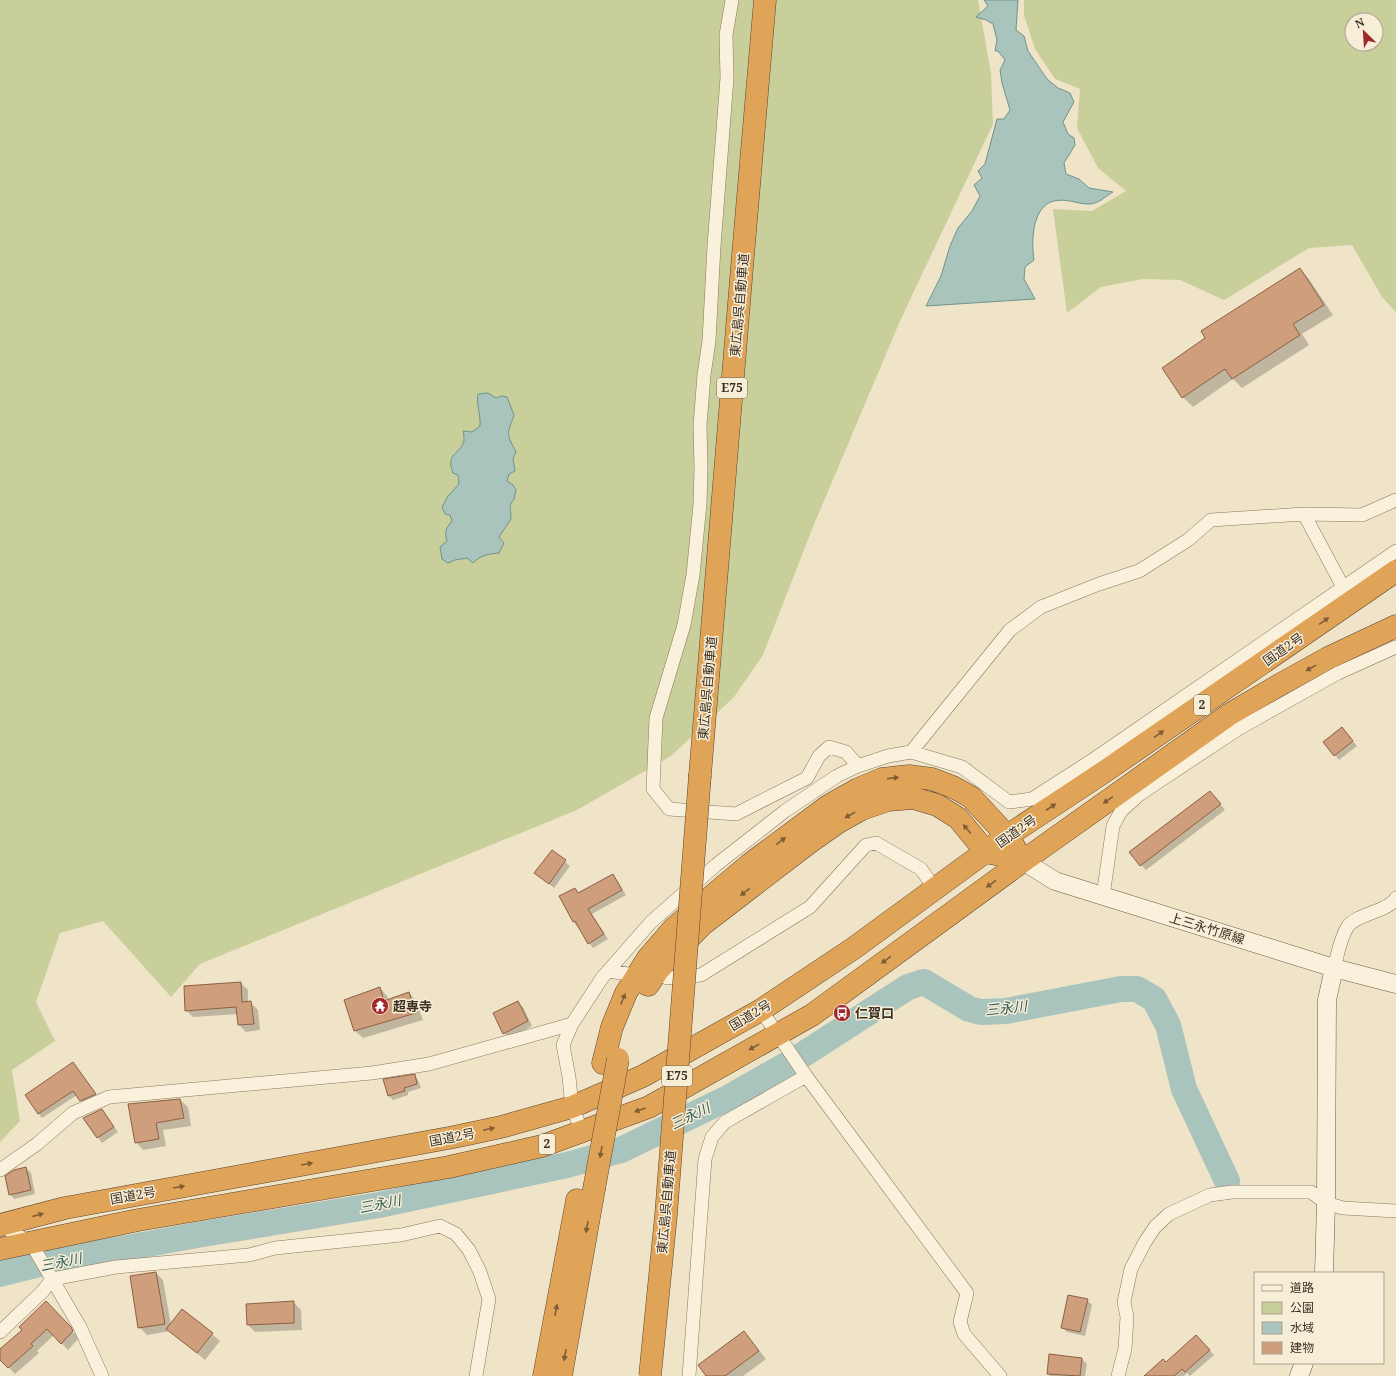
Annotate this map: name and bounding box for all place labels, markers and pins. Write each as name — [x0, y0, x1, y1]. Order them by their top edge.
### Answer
temple icon: 超専寺 — [370, 996, 390, 1016]
place label: 超専寺 — [393, 997, 432, 1015]
bus stop icon: 仁賀口 — [832, 1003, 852, 1023]
place label: 仁賀口 — [855, 1004, 894, 1022]

